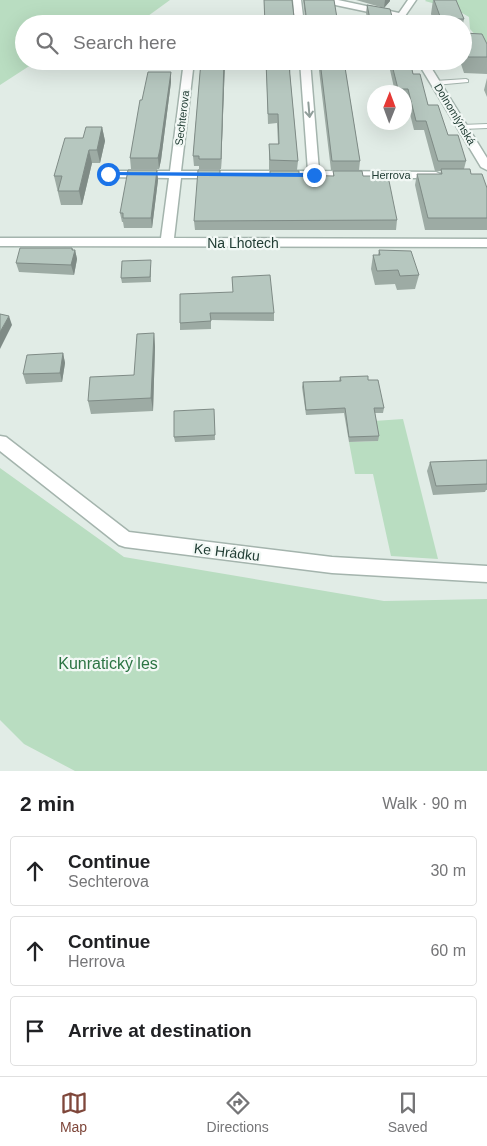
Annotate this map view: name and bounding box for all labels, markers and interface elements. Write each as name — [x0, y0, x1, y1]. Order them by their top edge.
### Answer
search box — [15, 15, 472, 70]
icon: search — [33, 29, 61, 57]
text: Search here — [73, 32, 177, 53]
street label: Dolnomlýnská — [432, 81, 478, 147]
north arrow — [367, 85, 412, 130]
street label: Sechterova — [173, 89, 191, 146]
one-way arrow — [304, 102, 314, 118]
route start — [97, 163, 120, 186]
route end — [303, 164, 326, 187]
street label: Herrova — [371, 169, 411, 181]
street label: Na Lhotech — [207, 235, 279, 251]
street label: Ke Hrádku — [193, 540, 261, 564]
park label: Kunratický les — [58, 655, 158, 672]
text: 2 min — [20, 792, 75, 815]
text: Walk · 90 m — [382, 795, 467, 812]
text: Continue — [68, 851, 150, 872]
icon: ahead — [21, 857, 49, 885]
text: 30 m — [430, 862, 466, 879]
text: Sechterova — [68, 873, 149, 890]
text: Continue — [68, 931, 150, 952]
icon: ahead — [21, 937, 49, 965]
text: 60 m — [430, 942, 466, 959]
text: Herrova — [68, 953, 125, 970]
icon: arrive — [21, 1017, 49, 1045]
text: Arrive at destination — [68, 1020, 252, 1041]
tab: Map — [60, 1089, 88, 1135]
tab: Directions — [207, 1089, 269, 1135]
tab: Saved — [388, 1089, 427, 1135]

